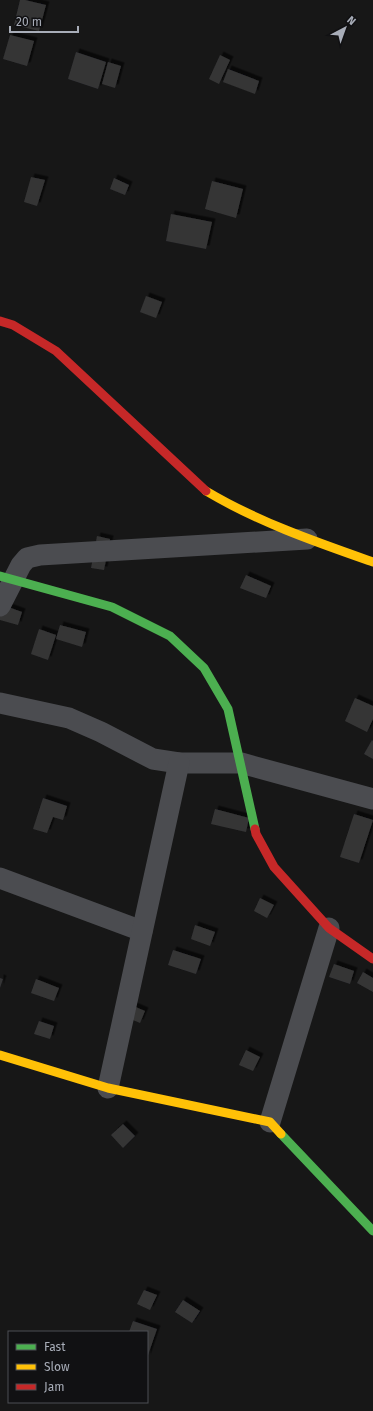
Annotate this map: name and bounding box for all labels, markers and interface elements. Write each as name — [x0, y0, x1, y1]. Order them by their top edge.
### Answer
scale bar — [10, 8, 78, 34]
north arrow — [325, 8, 365, 48]
text: N — [344, 14, 358, 28]
text: 20 m — [16, 15, 42, 29]
legend — [8, 1331, 148, 1403]
text: Fast — [44, 1340, 66, 1354]
text: Slow — [44, 1360, 70, 1374]
text: Jam — [44, 1380, 64, 1394]

